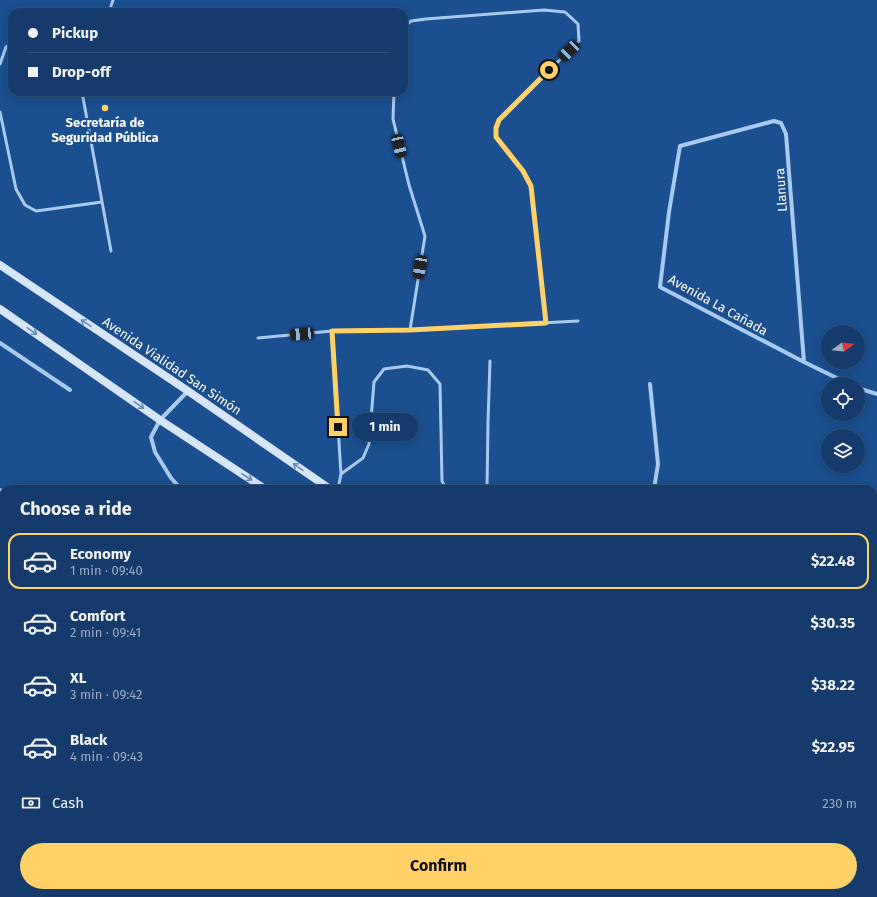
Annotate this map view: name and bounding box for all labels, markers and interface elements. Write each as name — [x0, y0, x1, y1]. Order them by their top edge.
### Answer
text: Pickup — [52, 24, 98, 42]
car — [556, 38, 582, 64]
route start — [540, 61, 558, 79]
text: Drop-off — [52, 63, 111, 81]
marker: Secretaría de Seguridad Pública — [100, 103, 110, 113]
place label: Secretaría de Seguridad Pública — [51, 115, 159, 145]
car — [390, 133, 408, 159]
street label: Llanura — [772, 168, 790, 212]
car — [412, 254, 428, 280]
street label: Avenida La Cañada — [666, 272, 770, 338]
street label: Avenida Vialidad San Simón — [100, 314, 244, 418]
one-way arrow — [81, 319, 92, 327]
north arrow — [821, 325, 865, 369]
map controls — [821, 325, 865, 473]
one-way arrow — [26, 327, 37, 335]
car — [290, 327, 314, 341]
button: locate — [821, 377, 865, 421]
one-way arrow — [133, 401, 144, 409]
callout: 1 min — [352, 413, 418, 441]
route end — [329, 418, 347, 436]
text: 1 min — [369, 419, 401, 434]
button: layers — [821, 429, 865, 473]
one-way arrow — [293, 463, 304, 471]
one-way arrow — [241, 473, 252, 481]
text: Choose a ride — [20, 498, 132, 520]
icon: car — [22, 543, 58, 579]
text: Economy — [70, 545, 131, 563]
text: $22.48 — [811, 552, 855, 570]
text: 1 min · 09:40 — [70, 563, 143, 578]
icon: car — [22, 605, 58, 641]
text: Comfort — [70, 607, 126, 625]
text: $30.35 — [811, 614, 855, 632]
text: 2 min · 09:41 — [70, 625, 141, 640]
icon: car — [22, 667, 58, 703]
text: XL — [70, 669, 86, 687]
text: $38.22 — [811, 676, 855, 694]
text: 3 min · 09:42 — [70, 687, 142, 702]
icon: car — [22, 729, 58, 765]
text: Black — [70, 731, 107, 749]
text: $22.95 — [812, 738, 855, 756]
text: 4 min · 09:43 — [70, 749, 143, 764]
icon: cash — [20, 792, 42, 814]
text: Cash — [52, 794, 84, 812]
text: 230 m — [822, 796, 857, 811]
button: Confirm — [20, 843, 857, 889]

